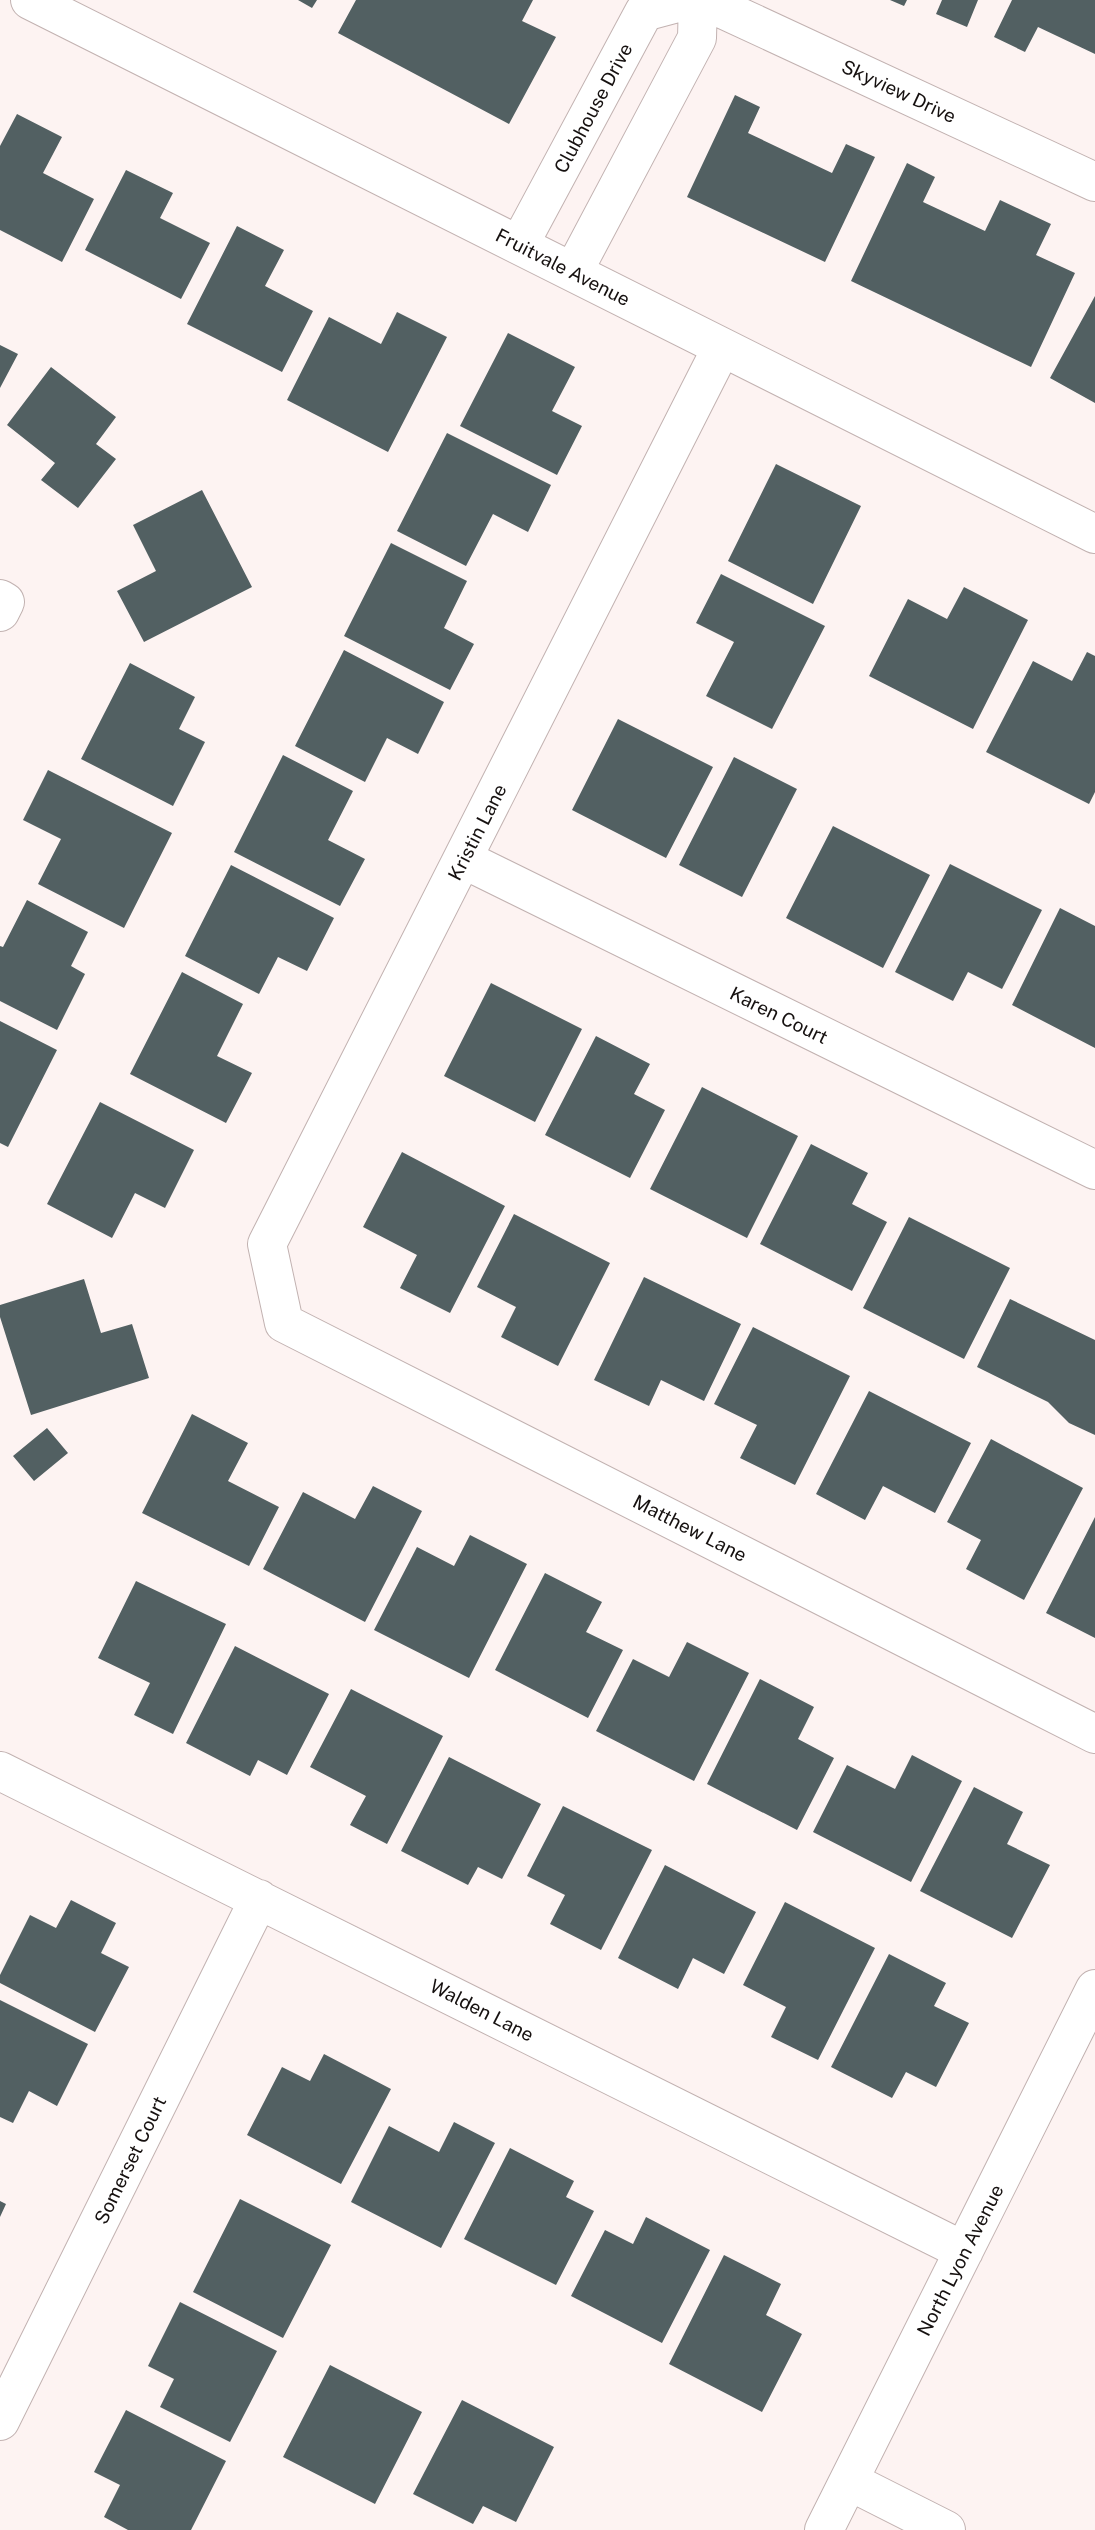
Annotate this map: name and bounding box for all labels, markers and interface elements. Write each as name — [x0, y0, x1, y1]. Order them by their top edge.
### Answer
street label: Clubhouse Drive — [549, 39, 637, 177]
street label: Skyview Drive — [838, 55, 960, 127]
street label: Fruitvale Avenue — [492, 224, 634, 310]
street label: Kristin Lane — [443, 780, 511, 884]
street label: Karen Court — [726, 982, 832, 1048]
street label: Matthew Lane — [630, 1490, 750, 1566]
street label: Walden Lane — [426, 1974, 538, 2046]
street label: Somerset Court — [90, 2093, 170, 2227]
street label: North Lyon Avenue — [912, 2181, 1008, 2339]

